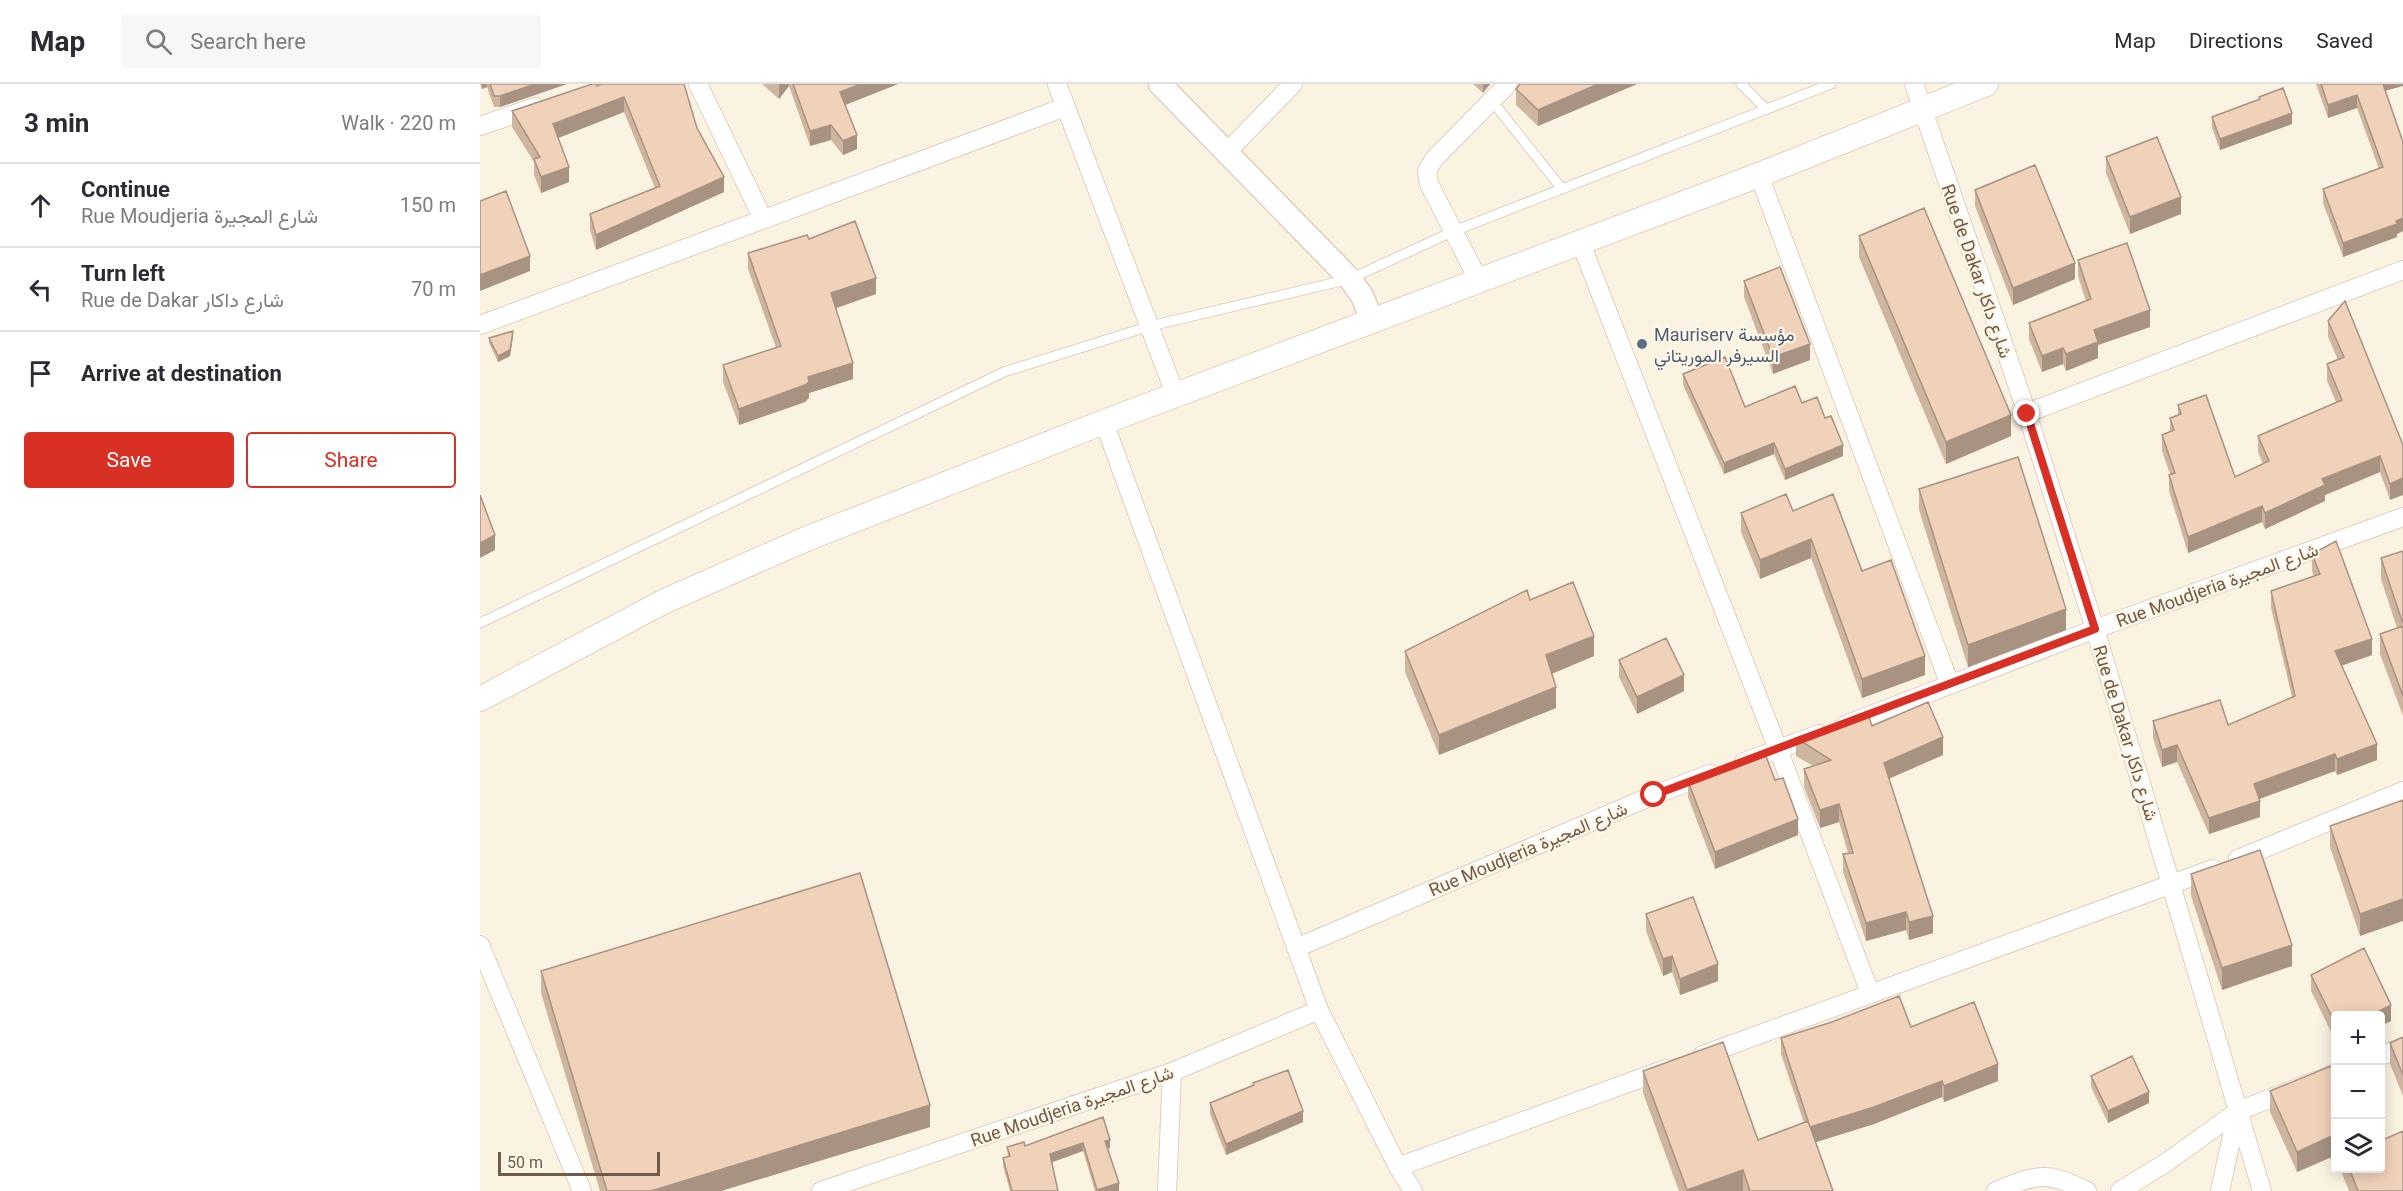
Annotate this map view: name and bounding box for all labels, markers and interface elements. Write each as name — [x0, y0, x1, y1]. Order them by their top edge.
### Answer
search box — [121, 14, 541, 68]
text: Map — [30, 25, 85, 58]
icon: search — [142, 25, 175, 58]
text: Search here — [190, 29, 306, 54]
text: Map — [2114, 29, 2156, 53]
text: Directions — [2189, 29, 2283, 53]
text: Saved — [2316, 29, 2373, 53]
text: 3 min — [24, 108, 89, 138]
text: Walk · 220 m — [341, 111, 456, 135]
text: Continue — [81, 177, 170, 202]
street label: Rue de Dakar شارع داكار — [1935, 181, 2017, 361]
icon: ahead — [24, 189, 57, 222]
text: 150 m — [400, 193, 456, 217]
text: Rue Moudjeria شارع المجيرة — [81, 204, 318, 228]
text: Turn left — [81, 261, 165, 286]
icon: left — [24, 273, 57, 306]
text: 70 m — [411, 277, 456, 301]
text: Rue de Dakar شارع داكار — [81, 288, 284, 312]
place label: Mauriserv مؤسسة السيرفر الموريتاني — [1654, 324, 1795, 371]
marker: Mauriserv مؤسسة السيرفر الموريتاني — [1635, 337, 1649, 351]
icon: arrive — [24, 357, 57, 390]
text: Arrive at destination — [81, 361, 282, 386]
route end — [2013, 400, 2039, 426]
button: Save — [24, 432, 234, 488]
button: Share — [246, 432, 456, 488]
street label: Rue Moudjeria شارع المجيرة — [2113, 539, 2322, 633]
street label: Rue de Dakar شارع داكار — [2087, 643, 2163, 824]
route start — [1640, 781, 1666, 807]
street label: Rue Moudjeria شارع المجيرة — [1426, 798, 1631, 902]
map controls — [2331, 1011, 2385, 1173]
button: + — [2331, 1011, 2385, 1065]
street label: Rue Moudjeria شارع المجيرة — [968, 1061, 1177, 1153]
button: − — [2331, 1065, 2385, 1119]
button: layers — [2331, 1119, 2385, 1173]
scale bar — [498, 1149, 660, 1176]
text: 50 m — [507, 1153, 543, 1172]

